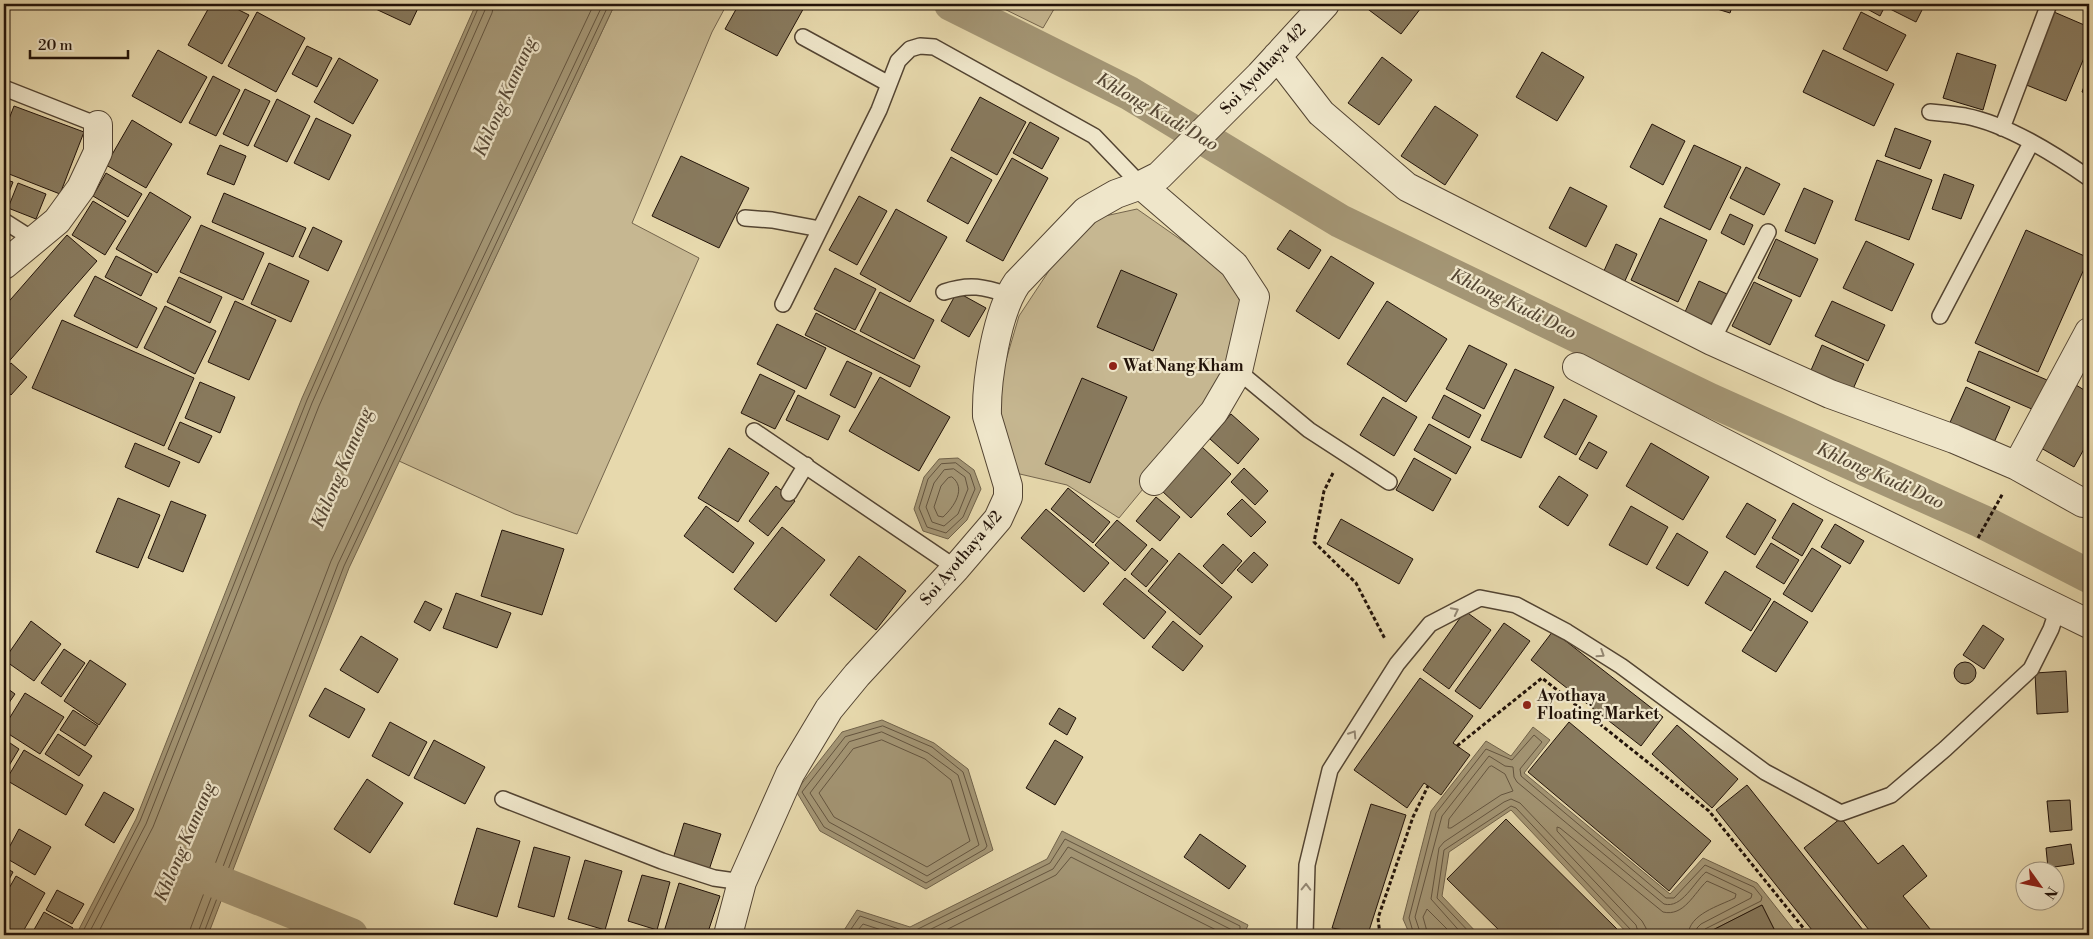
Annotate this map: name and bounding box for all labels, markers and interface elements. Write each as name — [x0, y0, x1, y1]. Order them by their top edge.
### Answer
street label: Soi Ayothaya 4/2 — [1216, 19, 1310, 119]
scale bar — [30, 28, 128, 60]
water label: Khlong Kamang — [468, 33, 542, 160]
text: 20 m — [38, 36, 73, 55]
water label: Khlong Kudi Dao — [1092, 68, 1222, 156]
water label: Khlong Kudi Dao — [1446, 264, 1580, 344]
place label: Wat Nang Kham — [1122, 356, 1244, 376]
marker: Wat Nang Kham — [1107, 360, 1119, 372]
water label: Khlong Kamang — [306, 404, 378, 532]
water label: Khlong Kudi Dao — [1812, 438, 1948, 514]
street label: Soi Ayothaya 4/2 — [916, 507, 1006, 609]
one-way arrow — [1450, 607, 1459, 617]
one-way arrow — [1596, 647, 1605, 657]
place label: Ayothaya Floating Market — [1536, 686, 1659, 724]
marker: Ayothaya Floating Market — [1521, 699, 1533, 711]
one-way arrow — [1347, 730, 1356, 739]
water label: Khlong Kamang — [149, 778, 221, 906]
north arrow — [2016, 862, 2066, 912]
one-way arrow — [1301, 882, 1311, 890]
text: N — [2039, 883, 2061, 902]

